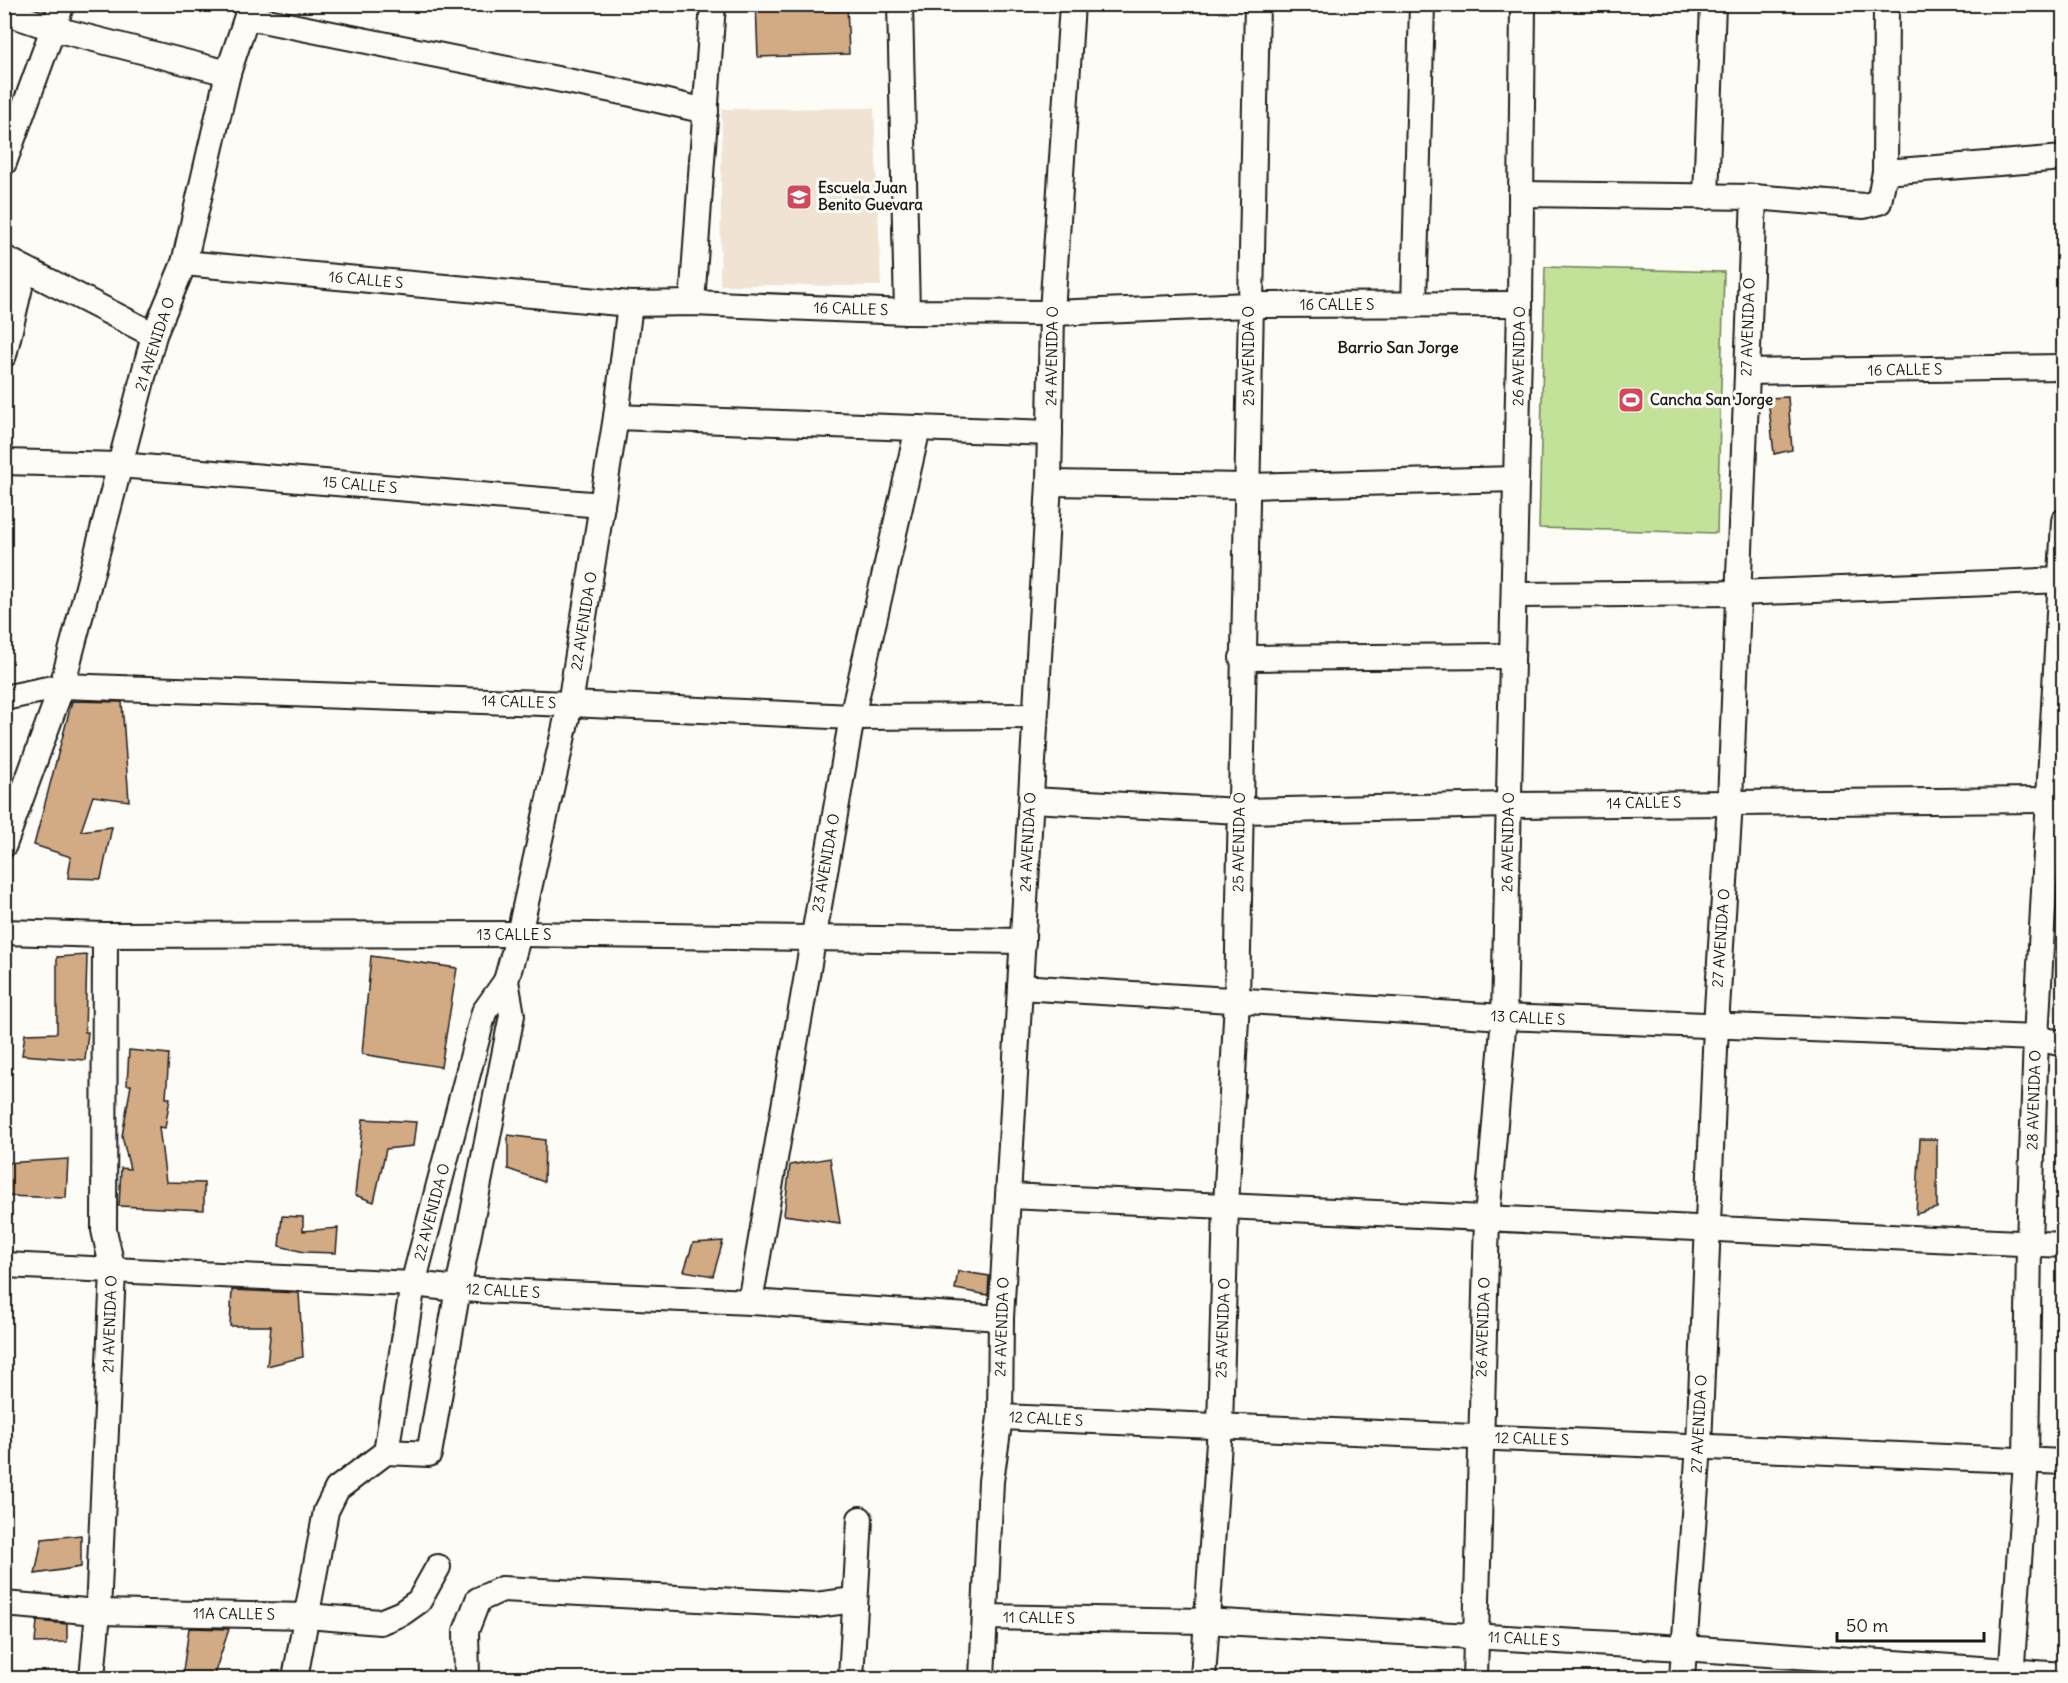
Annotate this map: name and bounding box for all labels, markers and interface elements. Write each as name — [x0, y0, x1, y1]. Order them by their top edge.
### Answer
place label: Escuela Juan Benito Guevara — [818, 178, 923, 214]
school or university icon: Escuela Juan Benito Guevara — [784, 182, 814, 212]
street label: 16 CALLE S — [328, 267, 404, 292]
street label: 27 AVENIDA O — [1736, 277, 1759, 377]
street label: 21 AVENIDA O — [130, 295, 179, 393]
street label: 16 CALLE S — [1300, 295, 1374, 314]
street label: 16 CALLE S — [813, 298, 889, 319]
street label: 24 AVENIDA O — [1041, 306, 1062, 406]
street label: 25 AVENIDA O — [1239, 306, 1258, 406]
street label: 26 AVENIDA O — [1508, 306, 1529, 406]
district label: Barrio San Jorge — [1337, 337, 1459, 358]
street label: 16 CALLE S — [1867, 359, 1943, 380]
sports icon: Cancha San Jorge — [1616, 385, 1646, 415]
place label: Cancha San Jorge — [1650, 390, 1773, 410]
street label: 15 CALLE S — [322, 472, 398, 497]
street label: 22 AVENIDA O — [566, 570, 601, 672]
street label: 14 CALLE S — [481, 691, 557, 712]
street label: 24 AVENIDA O — [1015, 792, 1040, 892]
street label: 25 AVENIDA O — [1228, 792, 1249, 892]
street label: 26 AVENIDA O — [1497, 792, 1518, 892]
street label: 14 CALLE S — [1606, 792, 1682, 813]
street label: 23 AVENIDA O — [807, 812, 844, 914]
street label: 27 AVENIDA O — [1708, 888, 1733, 988]
street label: 13 CALLE S — [477, 925, 551, 944]
street label: 13 CALLE S — [1490, 1006, 1566, 1029]
street label: 28 AVENIDA O — [2022, 1050, 2045, 1150]
street label: 22 AVENIDA O — [409, 1161, 454, 1262]
street label: 21 AVENIDA O — [98, 1275, 121, 1373]
street label: 24 AVENIDA O — [990, 1277, 1013, 1377]
street label: 26 AVENIDA O — [1471, 1277, 1494, 1377]
street label: 25 AVENIDA O — [1211, 1278, 1234, 1378]
street label: 12 CALLE S — [465, 1279, 541, 1302]
street label: 27 AVENIDA O — [1686, 1374, 1711, 1474]
street label: 12 CALLE S — [1008, 1407, 1084, 1430]
street label: 12 CALLE S — [1495, 1428, 1569, 1449]
street label: 11A CALLE S — [193, 1603, 275, 1624]
scale bar — [1837, 1605, 1984, 1643]
street label: 11 CALLE S — [1003, 1607, 1075, 1628]
text: 50 m — [1846, 1614, 1888, 1637]
street label: 11 CALLE S — [1488, 1627, 1560, 1650]

